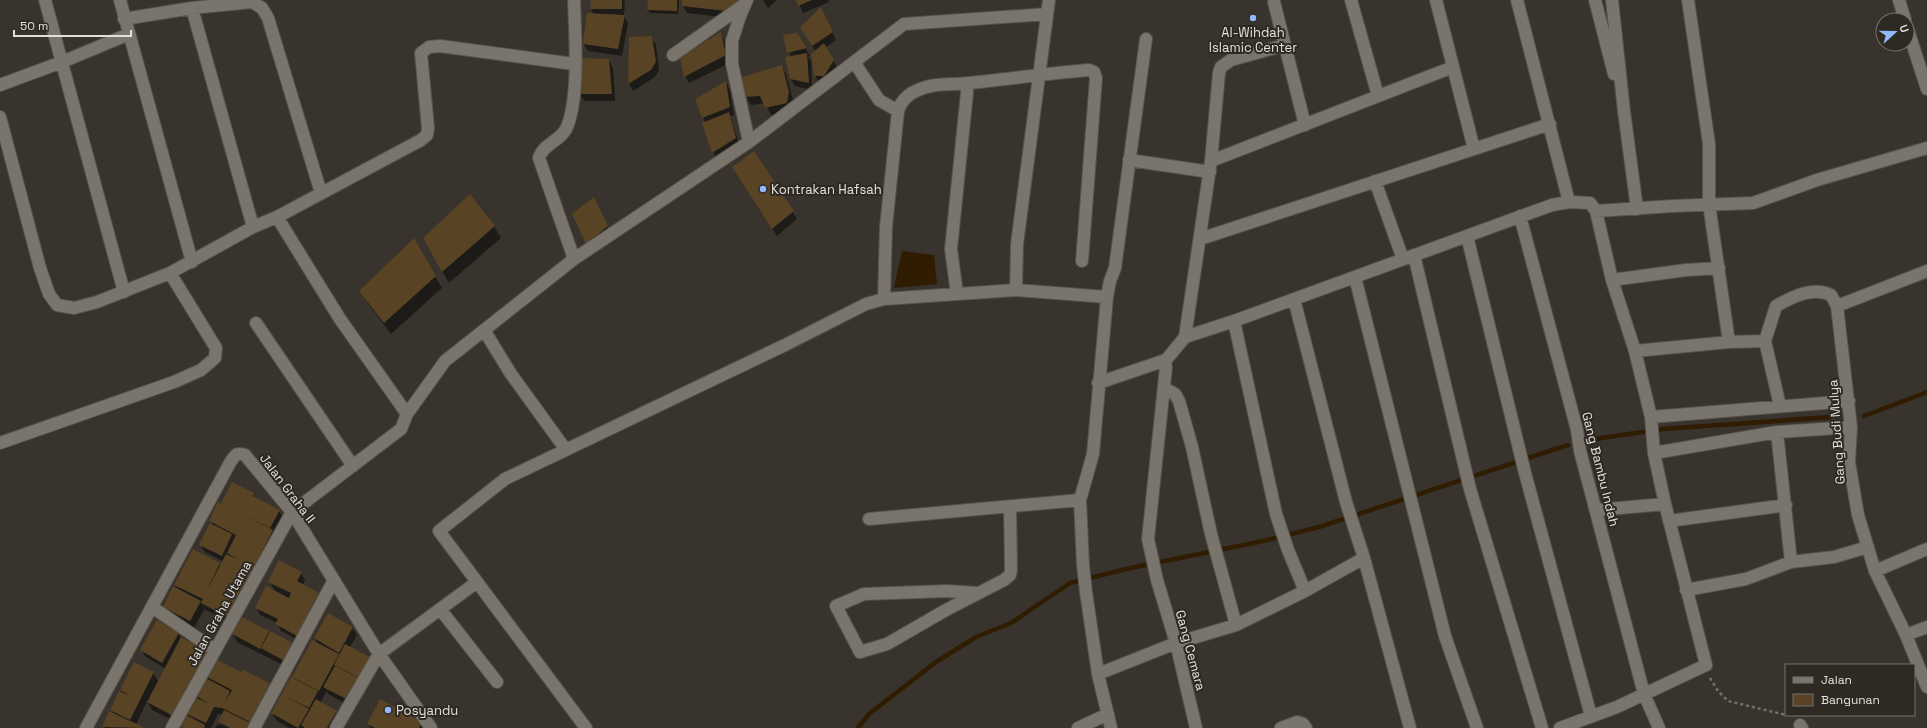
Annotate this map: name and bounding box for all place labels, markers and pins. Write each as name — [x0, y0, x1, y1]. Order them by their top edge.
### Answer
marker: Al-Wihdah Islamic Center — [1248, 13, 1258, 23]
place label: Al-Wihdah Islamic Center — [1209, 24, 1297, 56]
place label: Kontrakan Hafsah — [771, 181, 882, 198]
marker: Kontrakan Hafsah — [758, 184, 768, 194]
place label: Posyandu — [396, 702, 458, 719]
marker: Posyandu — [383, 705, 393, 715]

